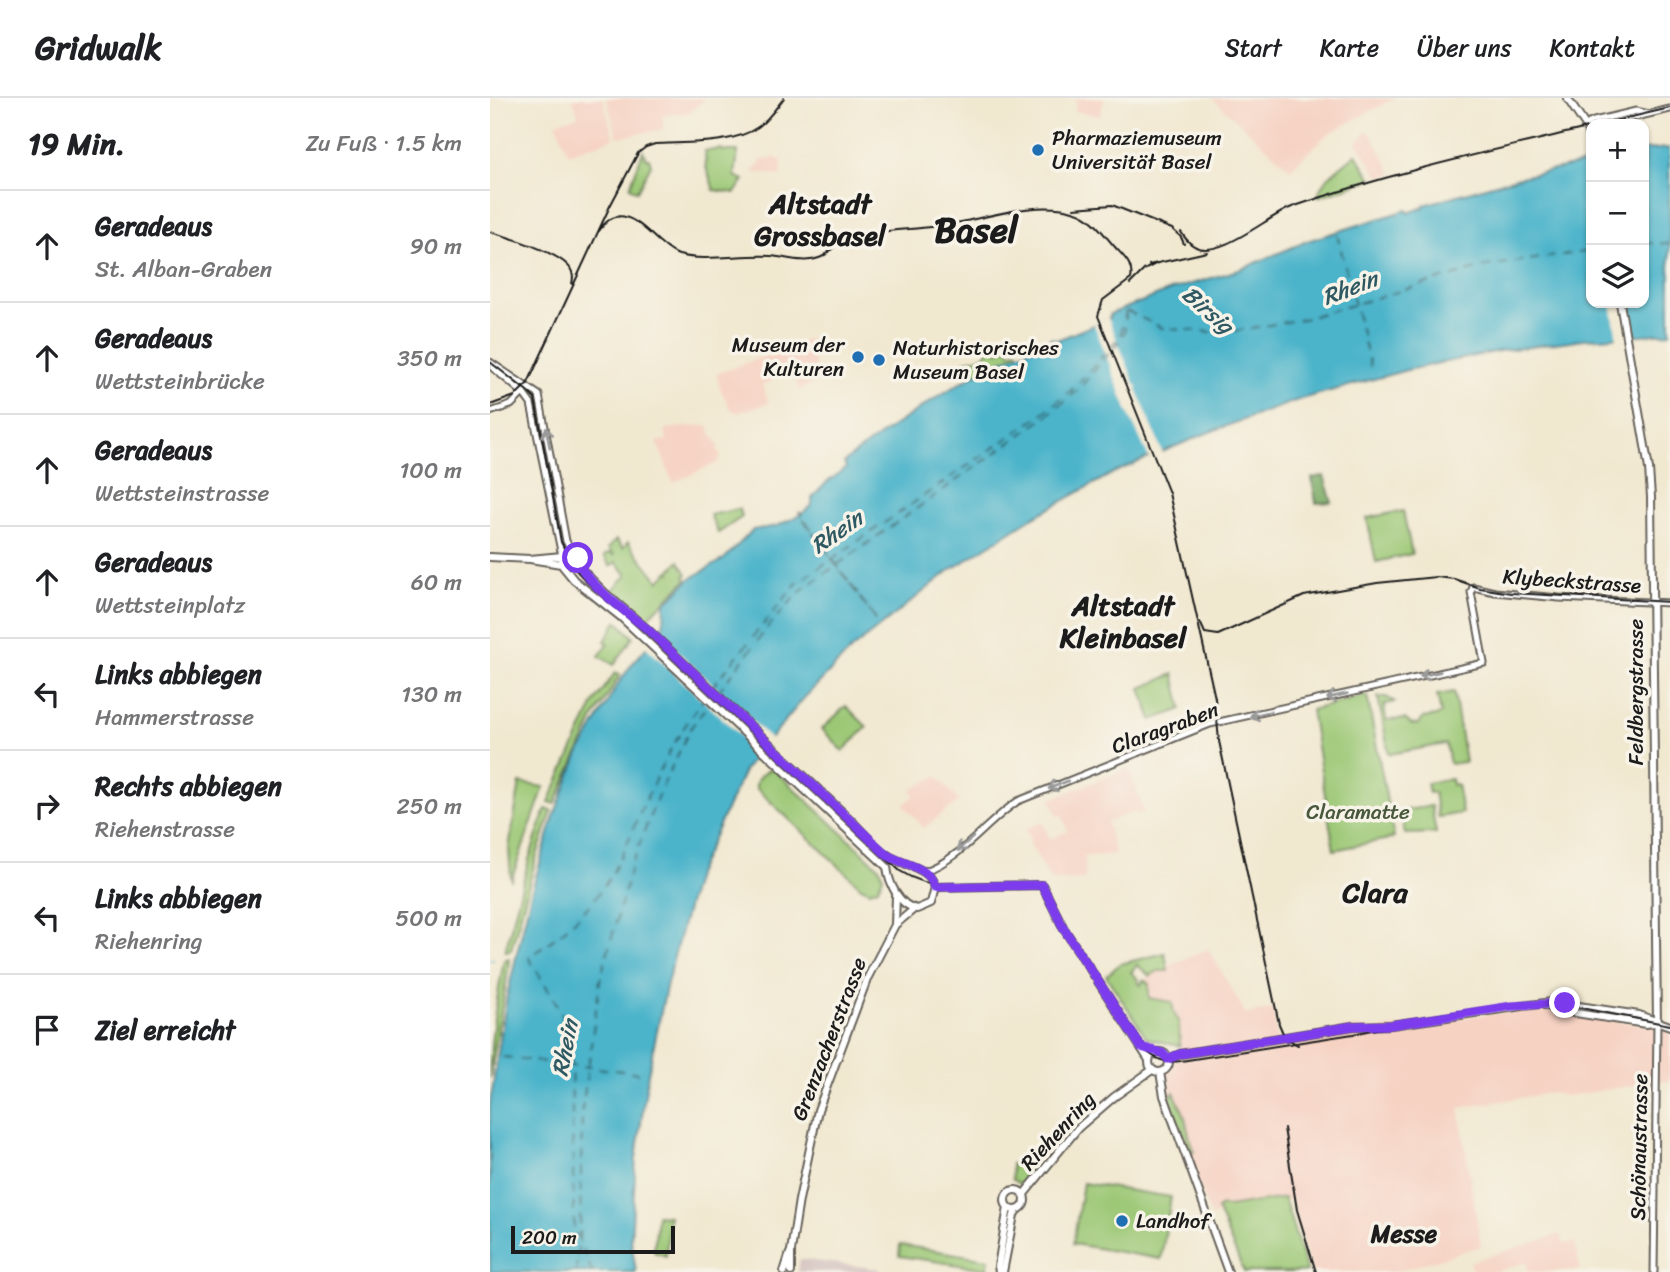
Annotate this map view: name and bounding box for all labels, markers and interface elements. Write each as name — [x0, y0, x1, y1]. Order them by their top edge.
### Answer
text: Gridwalk — [35, 19, 162, 77]
text: Start — [1225, 27, 1282, 69]
text: Karte — [1320, 27, 1379, 69]
text: Über uns — [1417, 27, 1512, 69]
text: Kontakt — [1550, 27, 1635, 69]
text: 19 Min. — [28, 117, 125, 171]
place label: Pharmaziemuseum Universität Basel — [1052, 119, 1222, 181]
map controls — [1586, 119, 1649, 308]
button: + — [1586, 119, 1649, 182]
text: Zu Fuß · 1.5 km — [306, 123, 462, 164]
marker: Pharmaziemuseum Universität Basel — [1030, 142, 1046, 158]
district label: Altstadt Grossbasel — [754, 179, 887, 260]
button: − — [1586, 182, 1649, 245]
district label: Basel — [934, 199, 1020, 261]
text: Geradeaus — [95, 203, 212, 249]
text: 90 m — [410, 226, 462, 267]
icon: ahead — [28, 227, 66, 265]
button: layers — [1586, 245, 1649, 308]
text: St. Alban-Graben — [95, 249, 272, 290]
water label: Rhein — [1316, 258, 1386, 317]
water label: Birsig — [1172, 275, 1245, 346]
text: Geradeaus — [95, 315, 212, 361]
place label: Museum der Kulturen — [732, 326, 845, 388]
place label: Naturhistorisches Museum Basel — [893, 329, 1059, 391]
text: 350 m — [397, 338, 462, 379]
icon: ahead — [28, 339, 66, 377]
marker: Museum der Kulturen — [850, 349, 866, 365]
marker: Naturhistorisches Museum Basel — [871, 352, 887, 368]
text: Wettsteinbrücke — [95, 361, 265, 402]
text: Geradeaus — [95, 427, 212, 473]
one-way arrow — [541, 427, 554, 450]
text: 100 m — [399, 450, 462, 491]
icon: ahead — [28, 451, 66, 489]
text: Wettsteinstrasse — [95, 473, 269, 514]
water label: Rhein — [802, 497, 874, 565]
text: Geradeaus — [95, 539, 212, 585]
route start — [562, 542, 593, 573]
street label: Klybeckstrasse — [1502, 557, 1642, 605]
text: 60 m — [411, 562, 462, 603]
icon: ahead — [28, 563, 66, 601]
district label: Altstadt Kleinbasel — [1059, 581, 1187, 662]
text: Wettsteinplatz — [95, 585, 245, 626]
street label: Feldbergstrasse — [1617, 619, 1655, 765]
text: Links abbiegen — [95, 651, 262, 697]
one-way arrow — [1419, 668, 1442, 682]
text: 130 m — [401, 674, 462, 715]
icon: left — [28, 675, 66, 713]
one-way arrow — [1326, 690, 1349, 703]
street label: Claragraben — [1106, 691, 1224, 765]
text: Hammerstrasse — [95, 697, 254, 738]
one-way arrow — [1249, 708, 1272, 721]
text: Rechts abbiegen — [95, 763, 282, 809]
one-way arrow — [1047, 780, 1069, 793]
text: 250 m — [396, 786, 462, 827]
icon: right — [28, 787, 66, 825]
park label: Claramatte — [1306, 793, 1410, 831]
text: Riehenstrasse — [95, 809, 235, 850]
one-way arrow — [956, 836, 974, 852]
district label: Clara — [1341, 868, 1408, 917]
text: Links abbiegen — [95, 875, 262, 921]
text: 500 m — [395, 898, 462, 939]
icon: left — [28, 899, 66, 937]
text: Riehenring — [95, 921, 202, 962]
street label: Grenzacherstrasse — [780, 951, 878, 1126]
route end — [1549, 987, 1580, 1018]
text: Ziel erreicht — [95, 1007, 235, 1053]
icon: arrive — [28, 1011, 66, 1049]
water label: Rhein — [539, 1014, 591, 1080]
street label: Schönaustrasse — [1619, 1073, 1659, 1221]
street label: Riehenring — [1011, 1082, 1106, 1180]
place label: Landhof — [1136, 1202, 1212, 1240]
marker: Landhof — [1114, 1213, 1130, 1229]
district label: Messe — [1370, 1213, 1438, 1255]
text: 200 m — [522, 1221, 577, 1254]
scale bar — [511, 1223, 676, 1255]

